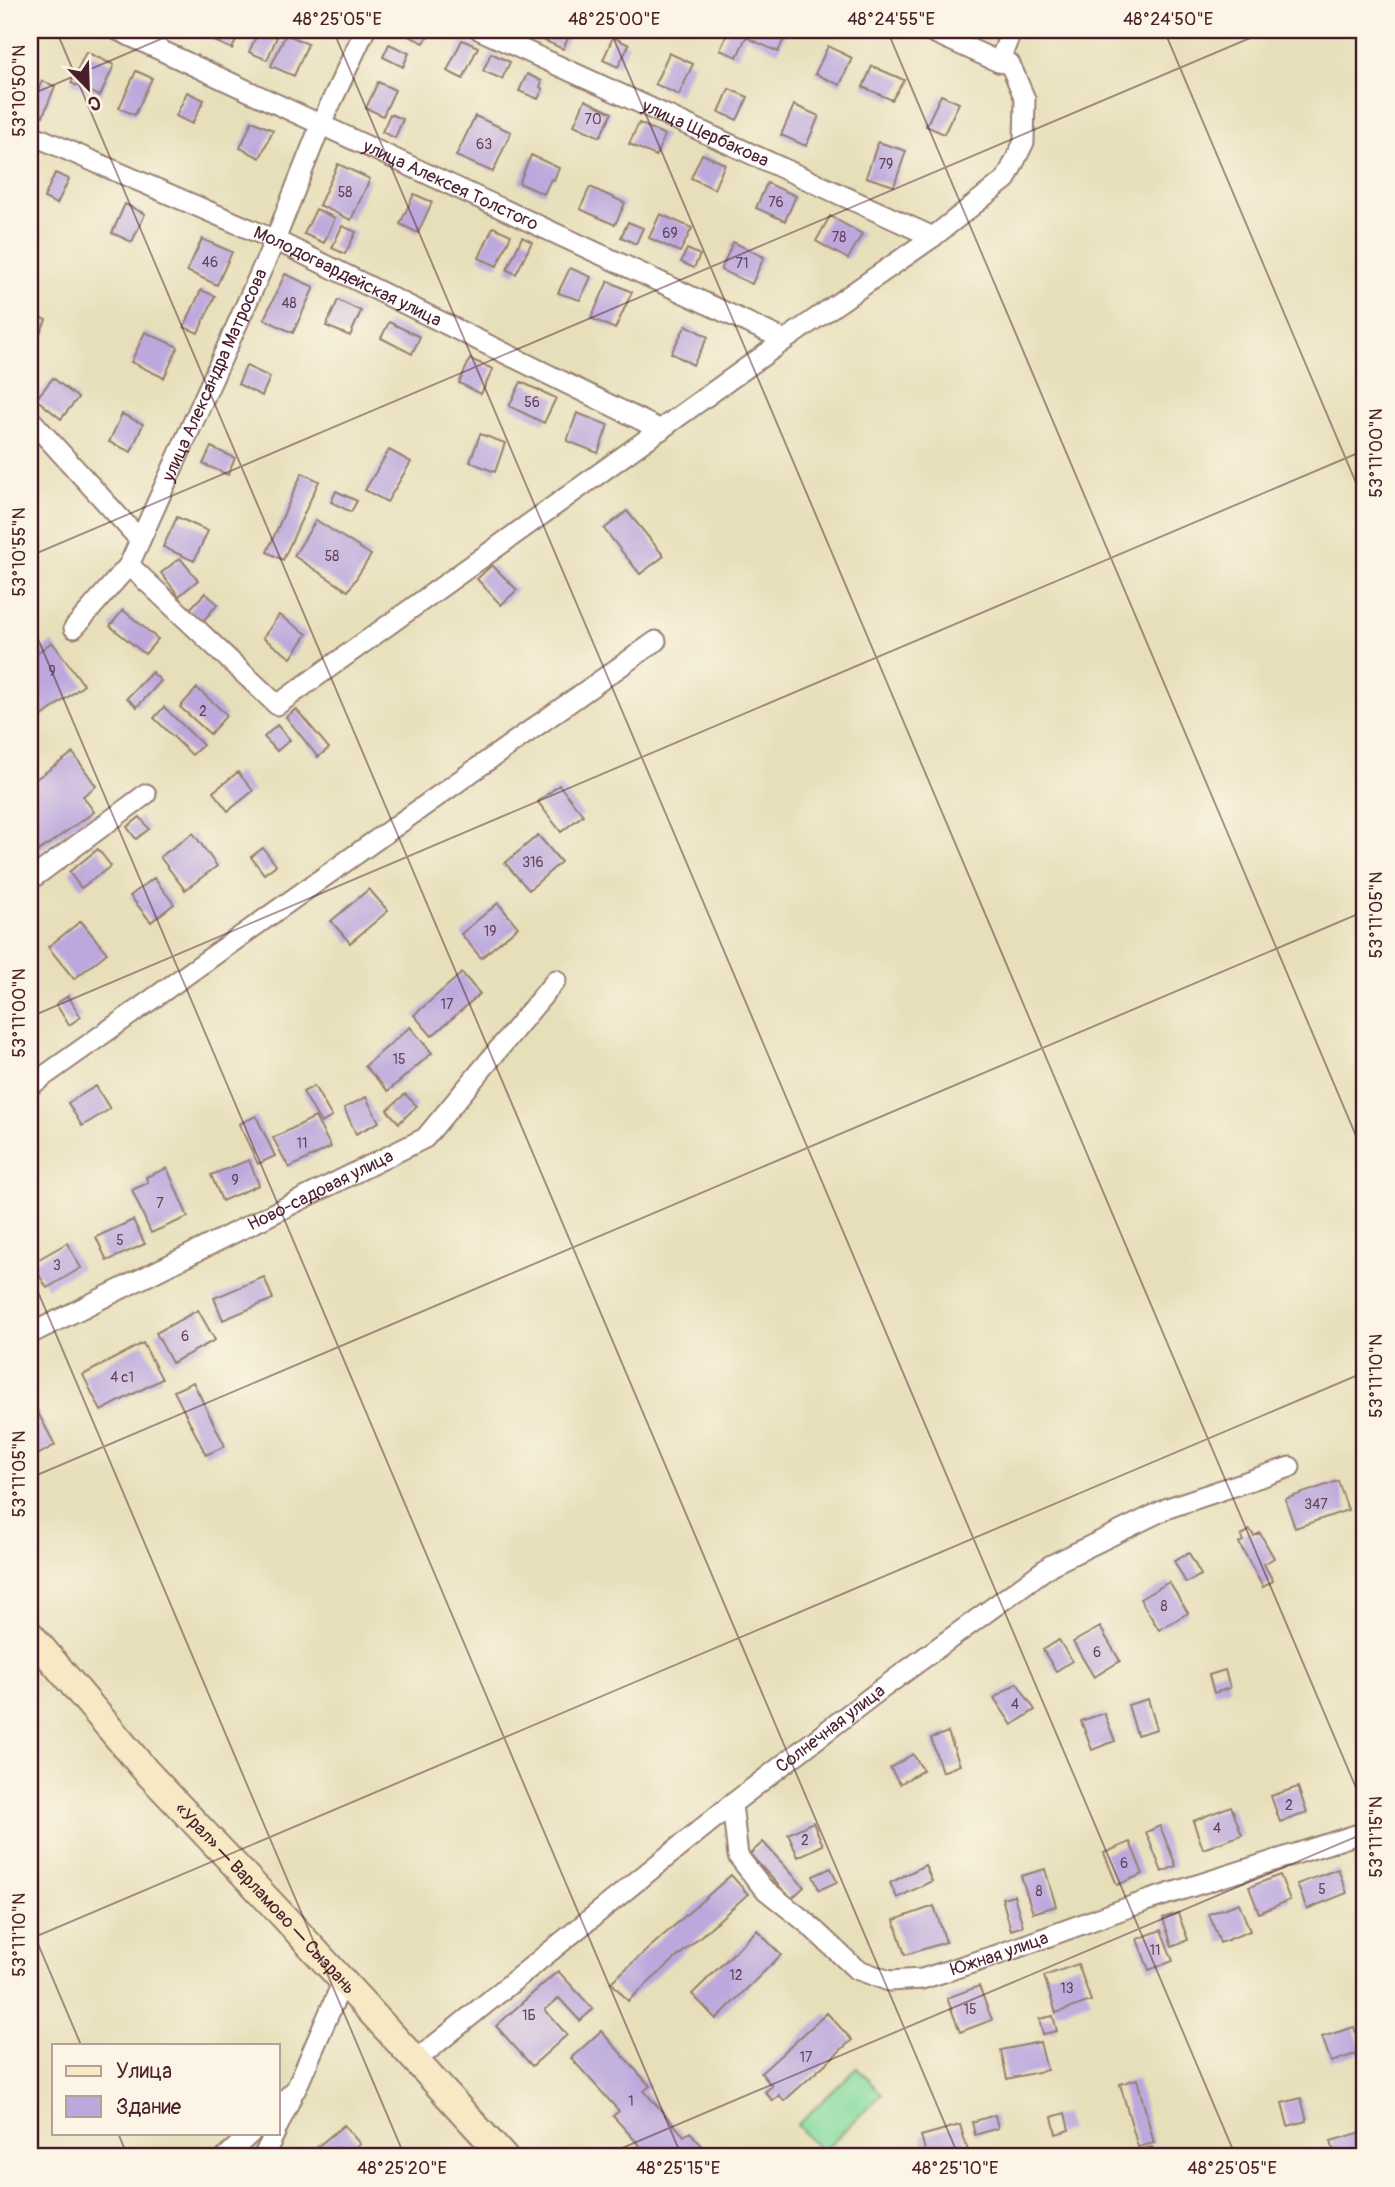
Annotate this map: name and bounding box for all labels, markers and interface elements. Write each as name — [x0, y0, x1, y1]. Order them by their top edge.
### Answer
text: 48°25'05"E — [292, 8, 382, 31]
text: 48°25'00"E — [568, 8, 660, 31]
text: 48°24'55"E — [847, 8, 935, 31]
text: 48°24'50"E — [1123, 8, 1213, 31]
text: 53°10'50"N — [8, 45, 31, 137]
north arrow — [52, 52, 122, 122]
text: С — [84, 89, 104, 116]
street label: улица Щербакова — [638, 94, 773, 172]
house number: 70 — [585, 111, 601, 128]
street label: улица Алексея Толстого — [358, 134, 543, 236]
house number: 63 — [476, 136, 492, 153]
house number: 79 — [879, 156, 893, 173]
house number: 58 — [338, 184, 352, 201]
house number: 76 — [768, 194, 784, 211]
street label: Молодогвардейская улица — [250, 221, 445, 332]
house number: 69 — [662, 225, 678, 242]
house number: 78 — [832, 229, 846, 246]
house number: 46 — [202, 254, 218, 271]
house number: 71 — [736, 255, 748, 272]
street label: улица Александра Матросова — [156, 265, 272, 486]
house number: 48 — [281, 295, 297, 312]
house number: 56 — [524, 394, 540, 411]
text: 53°11'00"N — [1365, 408, 1388, 498]
text: 53°10'55"N — [8, 507, 31, 597]
house number: 58 — [325, 548, 339, 565]
house number: 9 — [48, 663, 56, 680]
house number: 2 — [199, 703, 207, 720]
house number: 316 — [522, 854, 544, 871]
text: 53°11'05"N — [1365, 872, 1388, 958]
house number: 19 — [484, 923, 496, 940]
text: 53°11'00"N — [8, 968, 31, 1058]
house number: 17 — [441, 996, 454, 1013]
house number: 15 — [392, 1051, 406, 1068]
house number: 11 — [297, 1135, 307, 1152]
street label: Ново-садовая улица — [244, 1144, 397, 1236]
house number: 9 — [231, 1172, 239, 1189]
house number: 7 — [156, 1195, 164, 1212]
house number: 5 — [116, 1232, 124, 1249]
house number: 3 — [53, 1257, 61, 1274]
house number: 6 — [181, 1328, 189, 1345]
text: 53°11'10"N — [1365, 1334, 1388, 1418]
house number: 4 с1 — [110, 1369, 134, 1386]
text: 53°11'05"N — [8, 1431, 31, 1517]
house number: 347 — [1304, 1496, 1328, 1513]
house number: 8 — [1160, 1598, 1168, 1615]
house number: 6 — [1093, 1644, 1101, 1661]
street label: Солнечная улица — [771, 1679, 889, 1778]
house number: 4 — [1011, 1696, 1019, 1713]
text: 53°11'15"N — [1365, 1796, 1388, 1878]
street label: «Урал» — Варламово — Сызрань — [170, 1797, 361, 1999]
house number: 2 — [1285, 1797, 1293, 1814]
house number: 4 — [1213, 1820, 1221, 1837]
house number: 2 — [801, 1832, 809, 1849]
house number: 6 — [1120, 1855, 1128, 1872]
house number: 5 — [1318, 1881, 1326, 1898]
house number: 8 — [1035, 1883, 1043, 1900]
text: 53°11'10"N — [8, 1893, 31, 1977]
street label: Южная улица — [948, 1926, 1051, 1981]
house number: 11 — [1150, 1942, 1160, 1959]
house number: 12 — [729, 1967, 743, 1984]
house number: 13 — [1060, 1980, 1074, 1997]
house number: 15 — [963, 2001, 977, 2018]
house number: 1Б — [522, 2007, 536, 2024]
legend — [52, 2044, 280, 2134]
house number: 17 — [800, 2049, 813, 2066]
text: Улица — [116, 2058, 172, 2085]
house number: 1 — [628, 2093, 634, 2110]
text: Здание — [116, 2094, 182, 2121]
text: 48°25'20"E — [357, 2157, 447, 2180]
text: 48°25'15"E — [636, 2157, 720, 2180]
text: 48°25'10"E — [912, 2157, 998, 2180]
text: 48°25'05"E — [1187, 2157, 1277, 2180]

